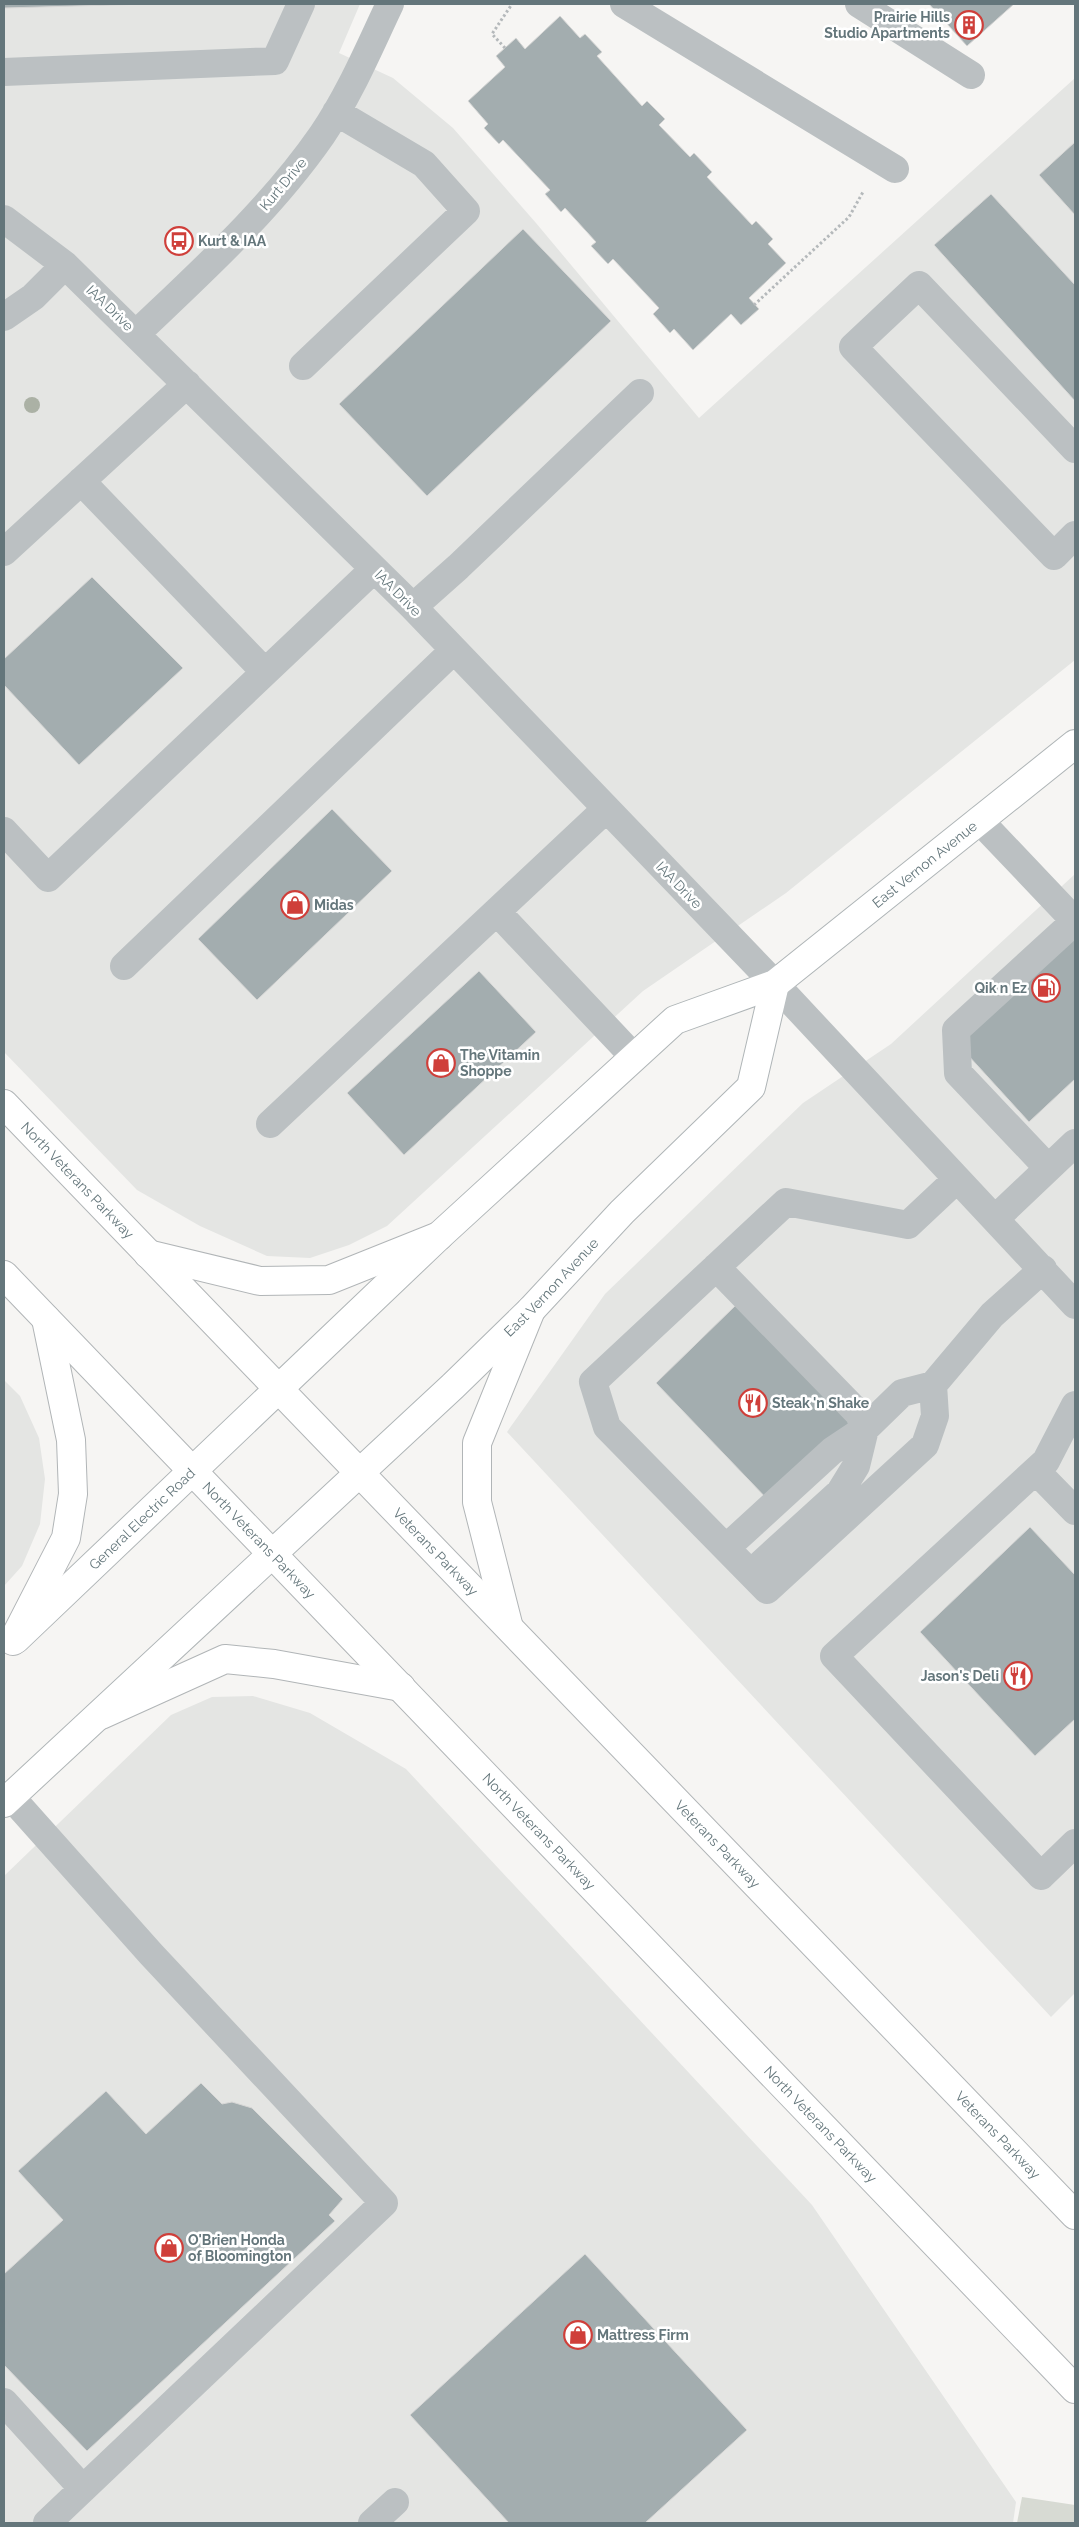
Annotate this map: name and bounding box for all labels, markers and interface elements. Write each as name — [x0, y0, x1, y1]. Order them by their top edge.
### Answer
place label: Prairie Hills Studio Apartments — [824, 9, 950, 41]
building icon: Prairie Hills Studio Apartments — [954, 10, 984, 40]
street label: Kurt Drive — [256, 154, 310, 214]
bus stop icon: Kurt & IAA — [164, 226, 194, 256]
place label: Kurt & IAA — [198, 233, 267, 249]
street label: IAA Drive — [83, 282, 137, 334]
street label: IAA Drive — [372, 567, 424, 619]
street label: East Vernon Avenue — [869, 818, 980, 911]
street label: IAA Drive — [653, 858, 705, 912]
shop icon: Midas — [280, 890, 310, 920]
place label: Midas — [314, 897, 354, 913]
fuel station icon: Qik n Ez — [1031, 973, 1061, 1003]
place label: Qik n Ez — [975, 980, 1027, 996]
place label: The Vitamin Shoppe — [460, 1047, 540, 1079]
shop icon: The Vitamin Shoppe — [426, 1048, 456, 1078]
street label: North Veterans Parkway — [18, 1119, 138, 1242]
street label: East Vernon Avenue — [501, 1235, 602, 1340]
restaurant icon: Steak 'n Shake — [738, 1388, 768, 1418]
place label: Steak 'n Shake — [772, 1395, 870, 1411]
street label: General Electric Road — [86, 1465, 198, 1573]
street label: North Veterans Parkway — [199, 1479, 319, 1602]
street label: Veterans Parkway — [390, 1505, 482, 1599]
restaurant icon: Jason's Deli — [1003, 1661, 1033, 1691]
place label: Jason's Deli — [921, 1668, 999, 1684]
street label: North Veterans Parkway — [479, 1770, 599, 1893]
street label: Veterans Parkway — [672, 1797, 764, 1892]
street label: North Veterans Parkway — [761, 2063, 880, 2186]
street label: Veterans Parkway — [952, 2088, 1044, 2182]
place label: O'Brien Honda of Bloomington — [188, 2232, 292, 2264]
shop icon: O'Brien Honda of Bloomington — [154, 2233, 184, 2263]
shop icon: Mattress Firm — [563, 2320, 593, 2350]
place label: Mattress Firm — [597, 2327, 689, 2343]

